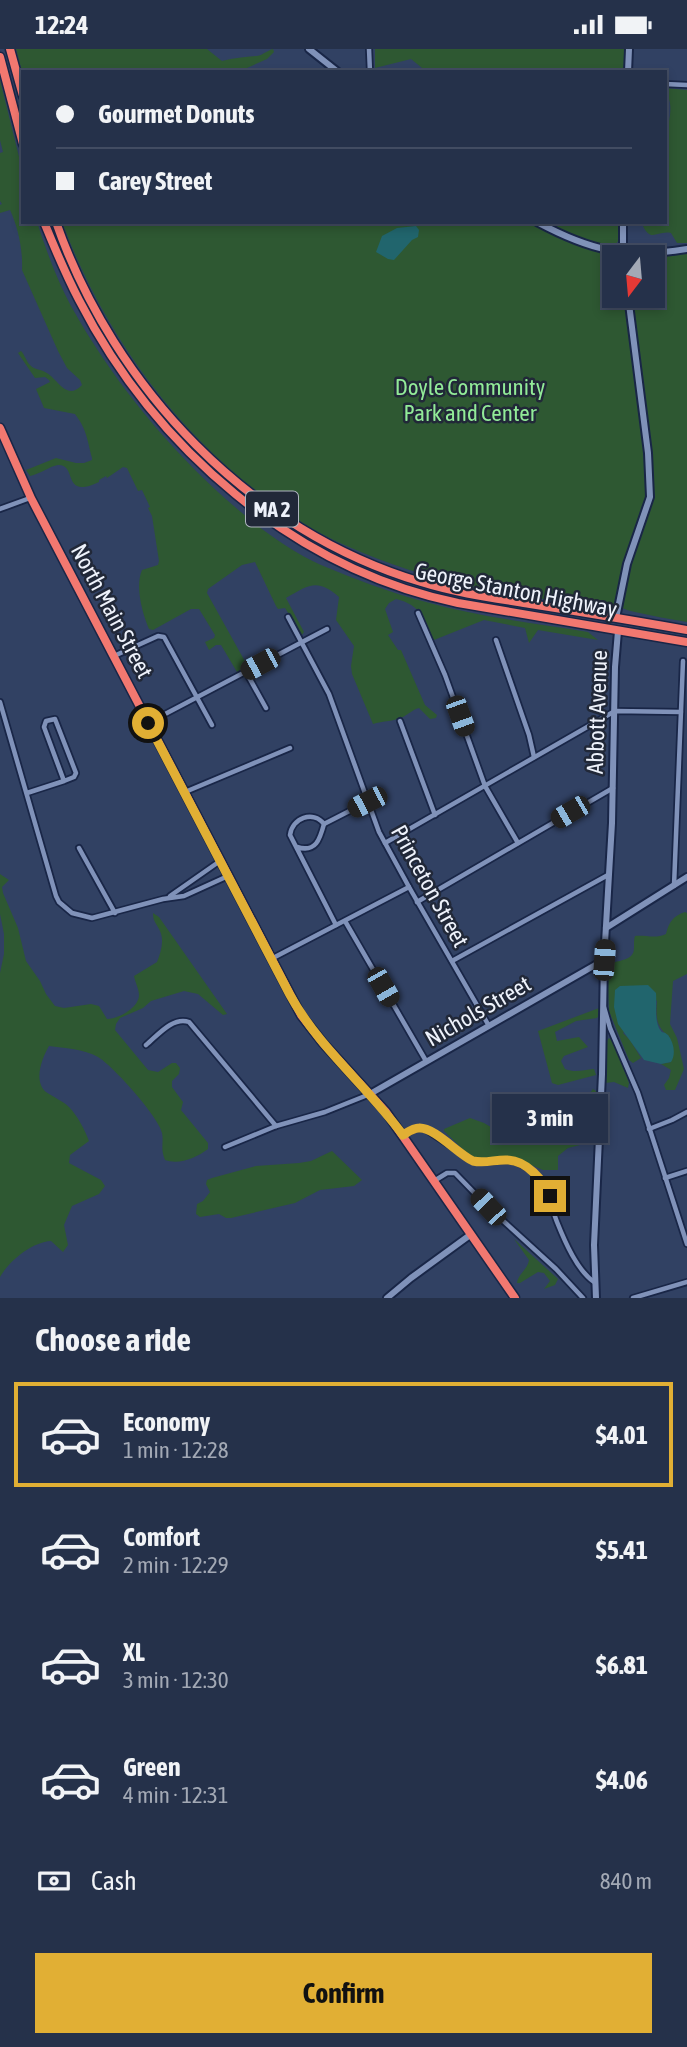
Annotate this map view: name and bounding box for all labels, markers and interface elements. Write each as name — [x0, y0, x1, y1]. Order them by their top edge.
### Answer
text: 12:24 — [35, 10, 89, 40]
text: Gourmet Donuts — [98, 99, 254, 129]
text: Carey Street — [98, 166, 212, 196]
north arrow — [602, 245, 665, 308]
map controls — [602, 245, 665, 308]
park label: Doyle Community Park and Center — [395, 374, 545, 426]
road number: MA 2 — [246, 491, 298, 526]
street label: North Main Street — [66, 540, 158, 682]
street label: George Stanton Highway — [413, 558, 619, 622]
car — [237, 645, 284, 683]
street label: Abbott Avenue — [582, 650, 612, 774]
car — [443, 693, 478, 739]
route start — [132, 707, 164, 739]
car — [344, 783, 391, 821]
car — [547, 792, 594, 832]
street label: Princeton Street — [386, 820, 474, 952]
car — [593, 938, 616, 982]
car — [364, 964, 403, 1010]
street label: Nichols Street — [421, 970, 535, 1052]
callout: 3 min — [492, 1095, 608, 1143]
text: 3 min — [527, 1105, 573, 1131]
route end — [534, 1180, 566, 1212]
car — [466, 1184, 511, 1230]
text: Choose a ride — [35, 1321, 191, 1358]
icon: car — [39, 1403, 102, 1466]
text: Economy — [123, 1407, 210, 1437]
text: $4.01 — [596, 1420, 648, 1450]
text: 1 min · 12:28 — [123, 1437, 229, 1463]
icon: car — [39, 1518, 102, 1581]
text: Comfort — [123, 1522, 200, 1552]
text: $5.41 — [596, 1535, 648, 1565]
text: 2 min · 12:29 — [123, 1552, 229, 1578]
icon: car — [39, 1633, 102, 1696]
text: XL — [123, 1637, 145, 1667]
text: $6.81 — [596, 1650, 648, 1680]
text: 3 min · 12:30 — [123, 1667, 229, 1693]
icon: car — [39, 1748, 102, 1811]
text: Green — [123, 1752, 181, 1782]
text: $4.06 — [596, 1765, 648, 1795]
text: 4 min · 12:31 — [123, 1782, 229, 1808]
icon: cash — [35, 1862, 73, 1900]
text: Cash — [91, 1866, 137, 1896]
text: 840 m — [600, 1868, 652, 1894]
button: Confirm — [35, 1953, 652, 2033]

